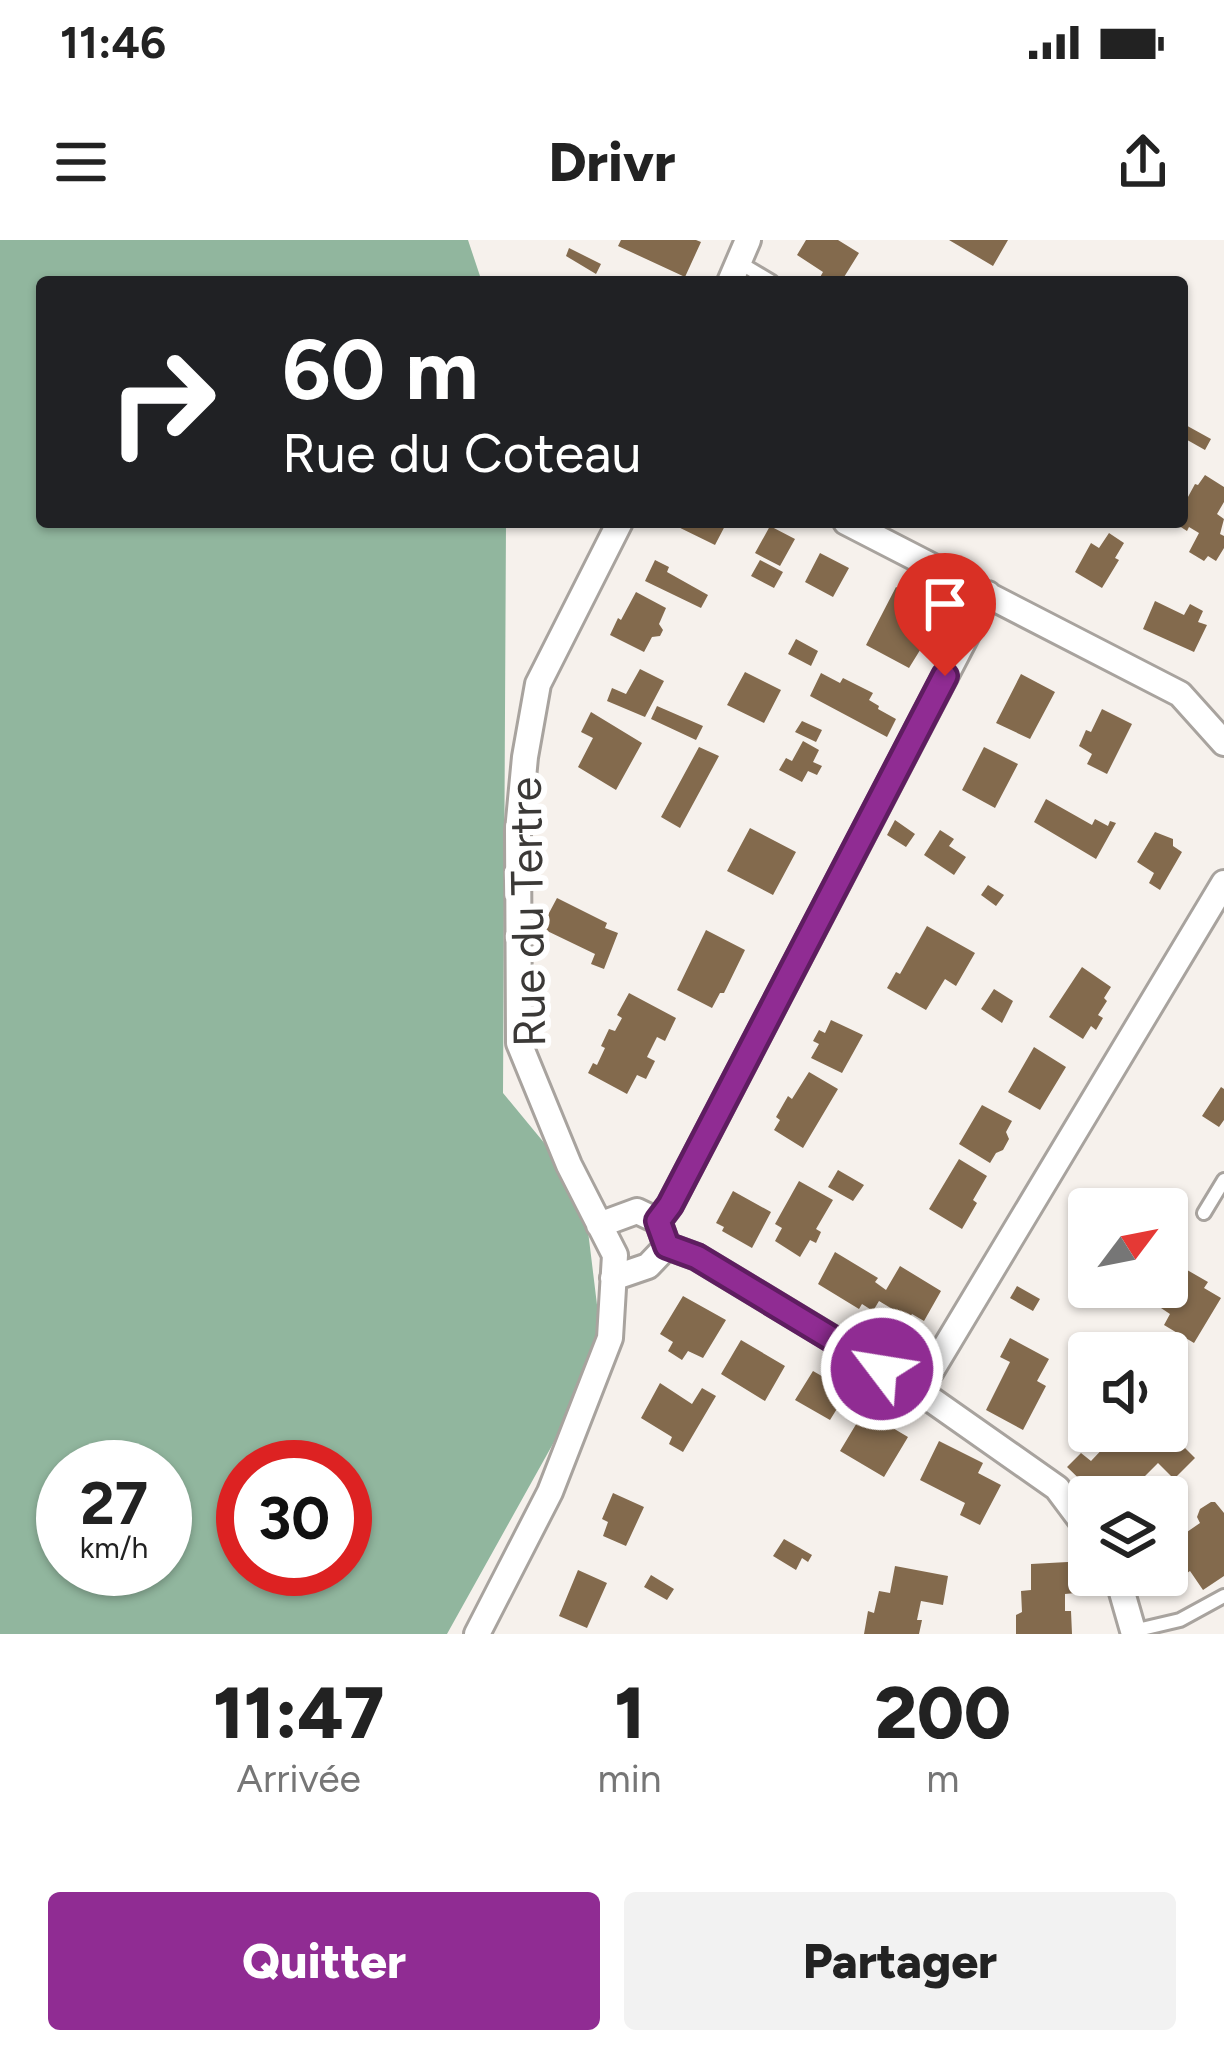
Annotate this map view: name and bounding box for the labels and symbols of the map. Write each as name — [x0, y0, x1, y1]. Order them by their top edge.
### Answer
pin — [894, 553, 996, 676]
street label: Rue du Tertre — [498, 776, 556, 1048]
north arrow — [1068, 1188, 1188, 1308]
position arrow — [819, 1306, 945, 1432]
speed limit sign: 30 — [216, 1440, 372, 1596]

